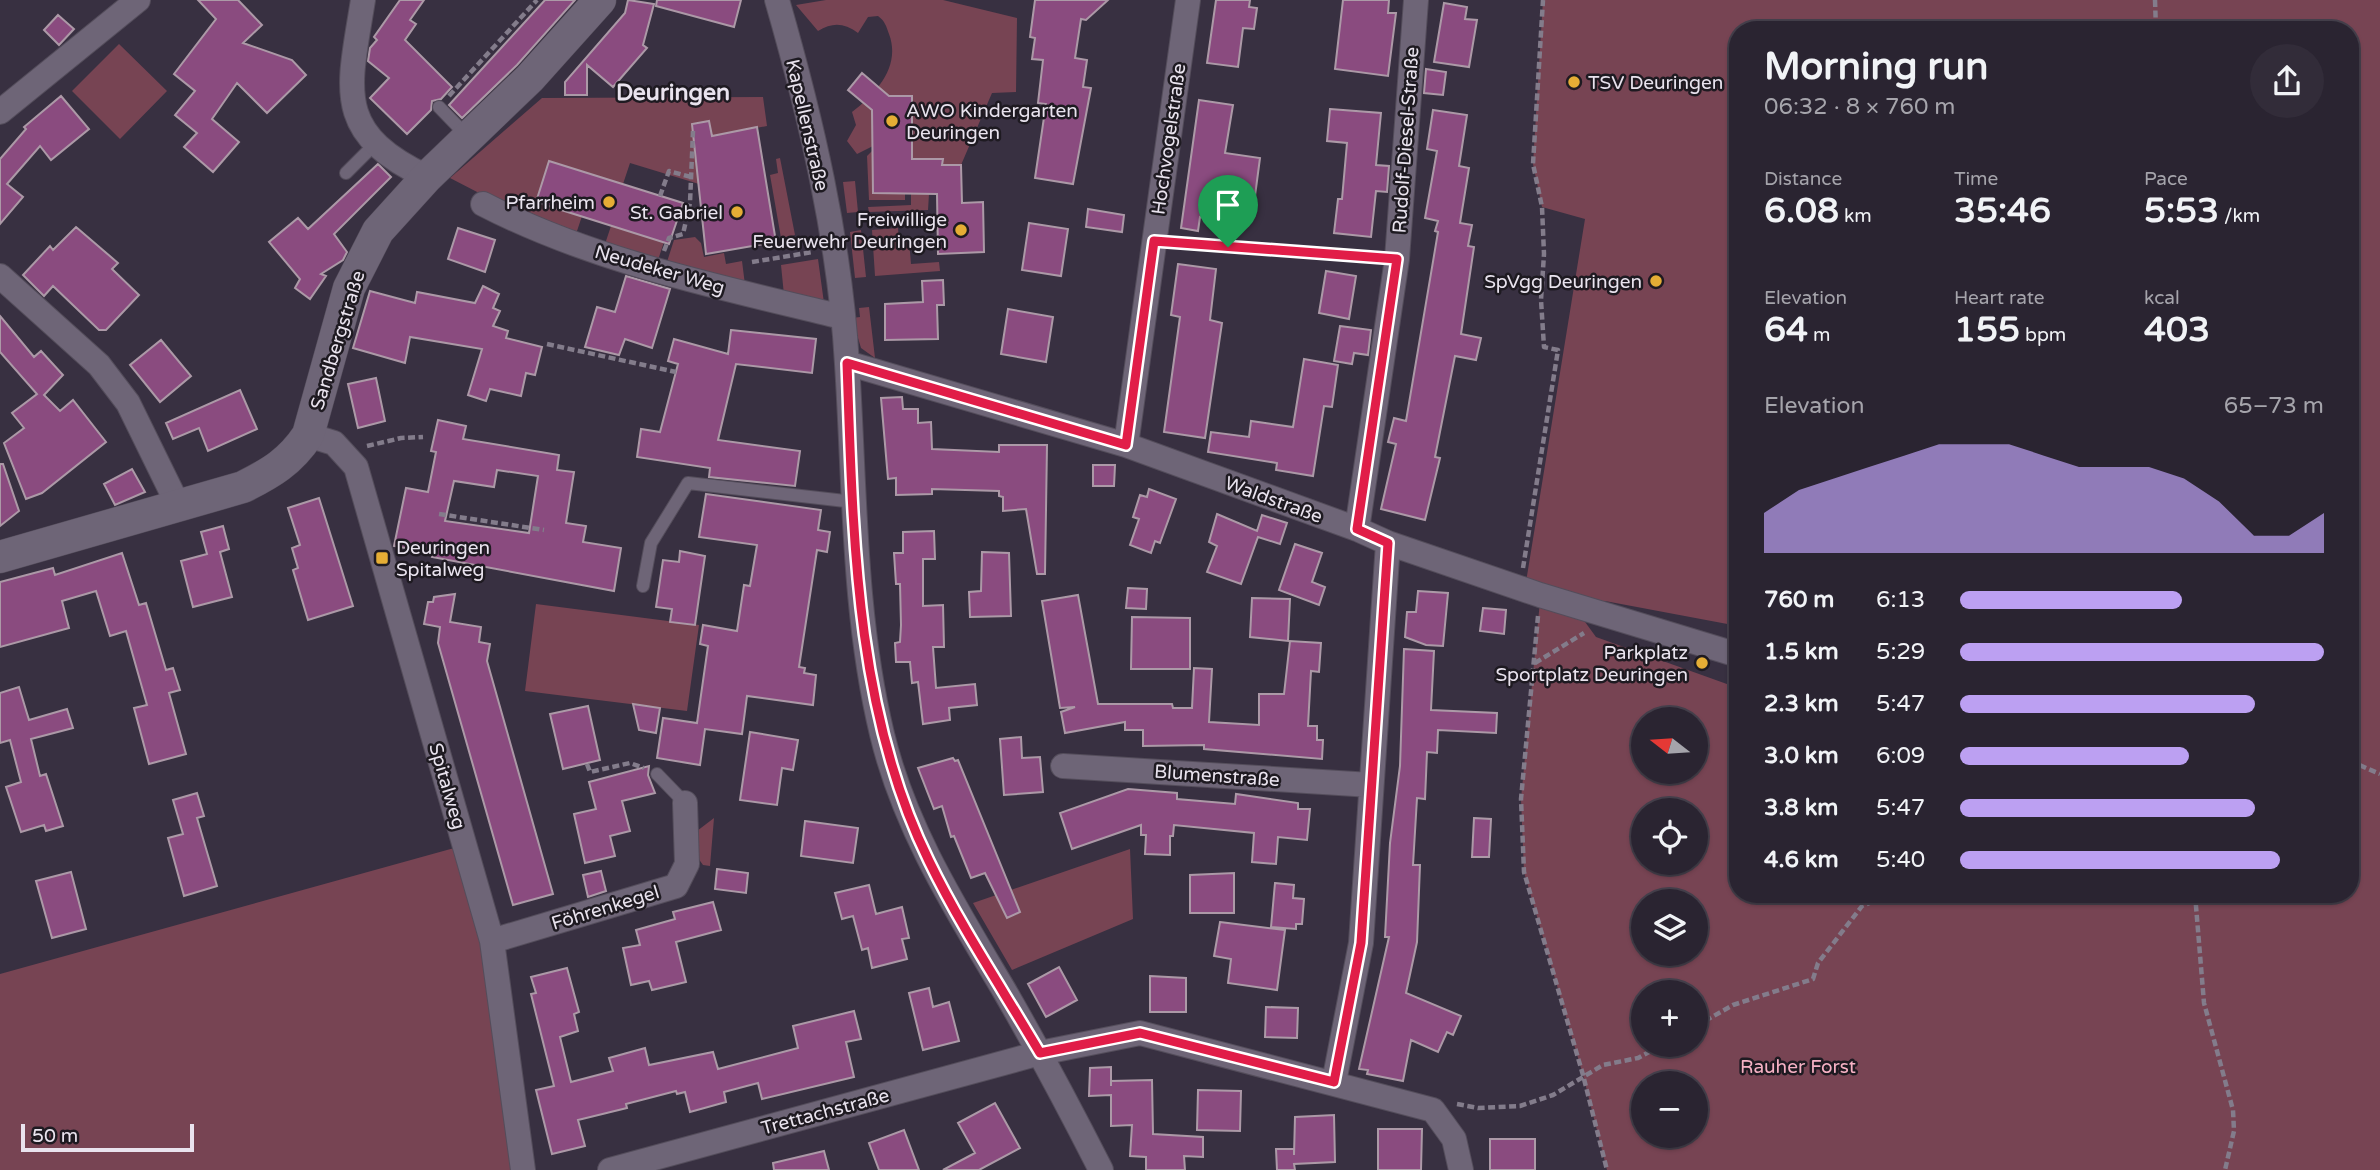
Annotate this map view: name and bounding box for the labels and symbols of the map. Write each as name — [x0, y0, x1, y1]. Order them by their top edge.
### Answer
street label: Rudolf-Diesel-Straße — [1389, 46, 1423, 234]
street label: Kapellenstraße — [781, 57, 833, 193]
street label: Hochvogelstraße — [1147, 62, 1191, 216]
place label: TSV Deuringen — [1588, 72, 1723, 94]
marker: TSV Deuringen — [1566, 74, 1582, 90]
district label: Deuringen — [616, 79, 730, 107]
place label: AWO Kindergarten Deuringen — [906, 100, 1078, 144]
marker: AWO Kindergarten Deuringen — [884, 113, 900, 129]
pin — [1198, 175, 1258, 247]
place label: Pfarrheim — [506, 192, 595, 214]
marker: Pfarrheim — [601, 194, 617, 210]
place label: St. Gabriel — [630, 202, 723, 224]
marker: St. Gabriel — [729, 204, 745, 220]
place label: Freiwillige Feuerwehr Deuringen — [752, 209, 947, 253]
marker: Freiwillige Feuerwehr Deuringen — [953, 222, 969, 238]
street label: Neudeker Weg — [592, 241, 727, 299]
street label: Sandbergstraße — [306, 268, 370, 412]
place label: SpVgg Deuringen — [1484, 271, 1642, 293]
marker: SpVgg Deuringen — [1648, 273, 1664, 289]
street label: Waldstraße — [1222, 472, 1326, 528]
place label: Deuringen Spitalweg — [396, 537, 490, 581]
marker: Deuringen Spitalweg — [374, 550, 390, 566]
place label: Parkplatz Sportplatz Deuringen — [1495, 642, 1688, 686]
marker: Parkplatz Sportplatz Deuringen — [1694, 655, 1710, 671]
north arrow — [1631, 707, 1708, 784]
street label: Spitalweg — [424, 741, 470, 832]
street label: Blumenstraße — [1153, 761, 1280, 791]
street label: Föhrenkegel — [549, 881, 662, 935]
park label: Rauher Forst — [1740, 1056, 1856, 1078]
street label: Trettachstraße — [759, 1084, 892, 1140]
scale bar — [21, 1121, 194, 1153]

